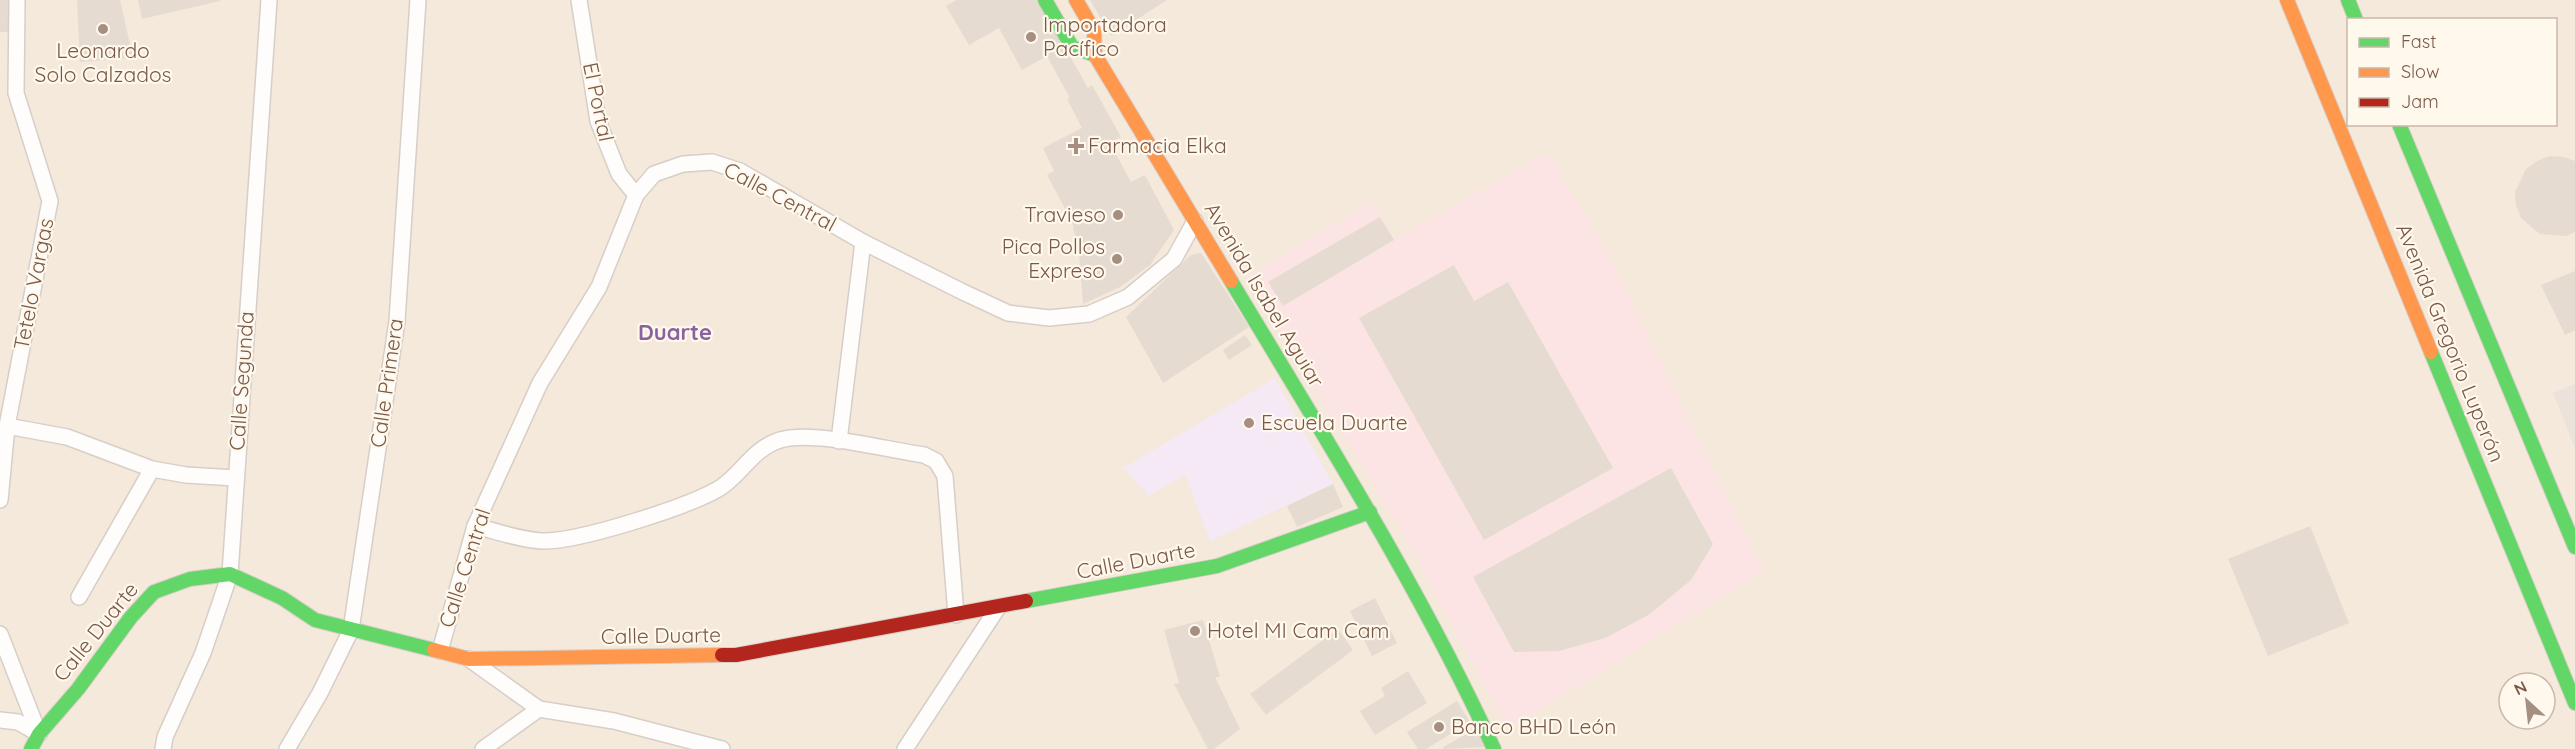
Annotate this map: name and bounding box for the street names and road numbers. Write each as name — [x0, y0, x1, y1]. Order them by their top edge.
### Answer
street label: El Portal — [578, 60, 620, 144]
street label: Calle Central — [720, 156, 841, 237]
street label: Avenida Isabel Aguiar — [1199, 198, 1330, 391]
street label: Tetelo Vargas — [7, 216, 59, 352]
street label: Avenida Gregorio Luperón — [2391, 220, 2511, 466]
street label: Calle Segunda — [223, 310, 259, 451]
street label: Calle Primera — [364, 317, 408, 449]
street label: Calle Central — [433, 505, 496, 631]
street label: Calle Duarte — [1074, 536, 1197, 584]
street label: Calle Duarte — [47, 576, 143, 686]
street label: Calle Duarte — [601, 621, 721, 649]

